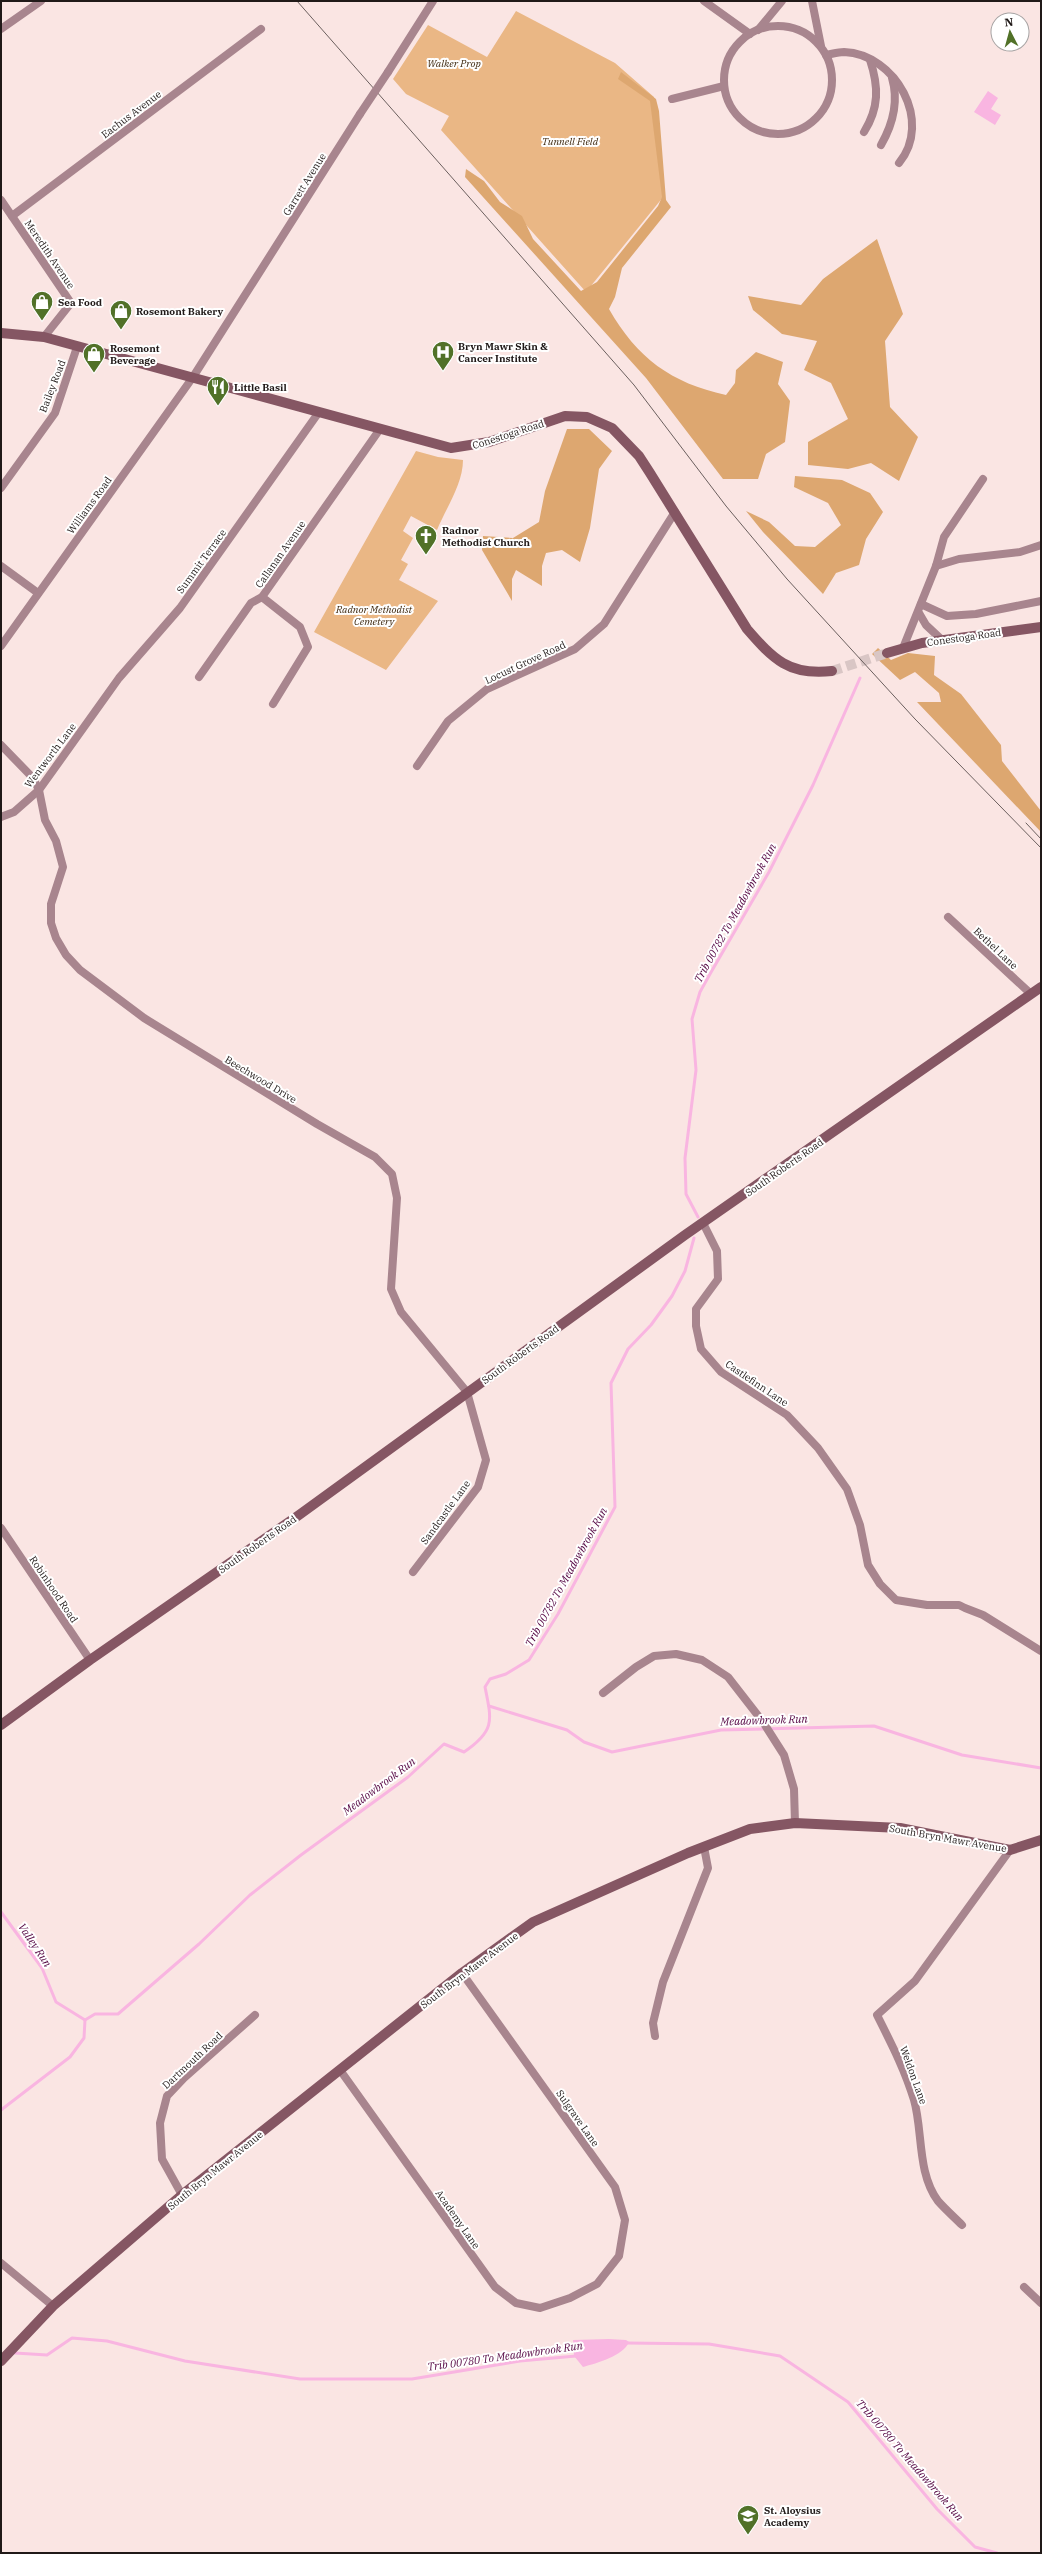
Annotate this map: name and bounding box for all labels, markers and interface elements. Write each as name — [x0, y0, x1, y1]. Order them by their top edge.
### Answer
north arrow — [990, 12, 1030, 52]
text: N — [1004, 15, 1014, 29]
park label: Walker Prop — [427, 57, 481, 70]
street label: Eachus Avenue — [99, 88, 164, 141]
park label: Tunnell Field — [542, 135, 599, 148]
street label: Garrett Avenue — [280, 151, 329, 218]
street label: Meredith Avenue — [22, 217, 77, 291]
shop icon: Sea Food — [29, 289, 55, 322]
place label: Sea Food — [58, 296, 103, 309]
shop icon: Rosemont Bakery — [108, 298, 134, 331]
place label: Rosemont Bakery — [136, 305, 224, 318]
hospital icon: Bryn Mawr Skin & Cancer Institute — [430, 339, 456, 372]
place label: Bryn Mawr Skin & Cancer Institute — [458, 340, 548, 365]
shop icon: Rosemont Beverage — [81, 341, 107, 374]
place label: Rosemont Beverage — [110, 342, 160, 367]
street label: Bailey Road — [37, 358, 68, 414]
restaurant icon: Little Basil — [205, 374, 231, 407]
place label: Little Basil — [234, 381, 287, 394]
street label: Conestoga Road — [471, 417, 546, 452]
street label: Williams Road — [64, 474, 115, 537]
street label: Callanan Avenue — [252, 518, 308, 590]
church icon: Radnor Methodist Church — [413, 523, 439, 556]
place label: Radnor Methodist Church — [442, 524, 530, 549]
street label: Summit Terrace — [174, 527, 229, 596]
park label: Radnor Methodist Cemetery — [335, 603, 413, 628]
street label: Conestoga Road — [926, 626, 1002, 649]
street label: Locust Grove Road — [483, 638, 568, 687]
street label: Wentworth Lane — [22, 720, 79, 790]
water label: Trib 00782 To Meadowbrook Run — [691, 840, 779, 985]
street label: Bethel Lane — [971, 925, 1020, 972]
street label: Beechwood Drive — [222, 1053, 299, 1106]
street label: South Roberts Road — [743, 1136, 826, 1199]
street label: South Roberts Road — [479, 1322, 562, 1387]
street label: Castlefinn Lane — [723, 1358, 791, 1409]
street label: Sandcastle Lane — [418, 1477, 473, 1547]
water label: Trib 00782 To Meadowbrook Run — [522, 1504, 610, 1649]
street label: South Roberts Road — [216, 1513, 299, 1576]
street label: Robinhood Road — [26, 1553, 81, 1625]
water label: Meadowbrook Run — [719, 1711, 809, 1729]
water label: Meadowbrook Run — [339, 1754, 419, 1818]
street label: South Bryn Mawr Avenue — [888, 1822, 1008, 1855]
water label: Valley Run — [15, 1920, 55, 1970]
street label: South Bryn Mawr Avenue — [418, 1929, 521, 2011]
street label: Dartmouth Road — [159, 2029, 225, 2092]
street label: Weldon Lane — [897, 2044, 930, 2106]
street label: Sulgrave Lane — [553, 2087, 602, 2149]
street label: South Bryn Mawr Avenue — [165, 2128, 266, 2213]
street label: Academy Lane — [432, 2187, 483, 2251]
water label: Trib 00780 To Meadowbrook Run — [426, 2338, 584, 2374]
water label: Trib 00780 To Meadowbrook Run — [853, 2396, 967, 2524]
school or university icon: St. Aloysius Academy — [735, 2503, 761, 2536]
place label: St. Aloysius Academy — [764, 2504, 821, 2529]

